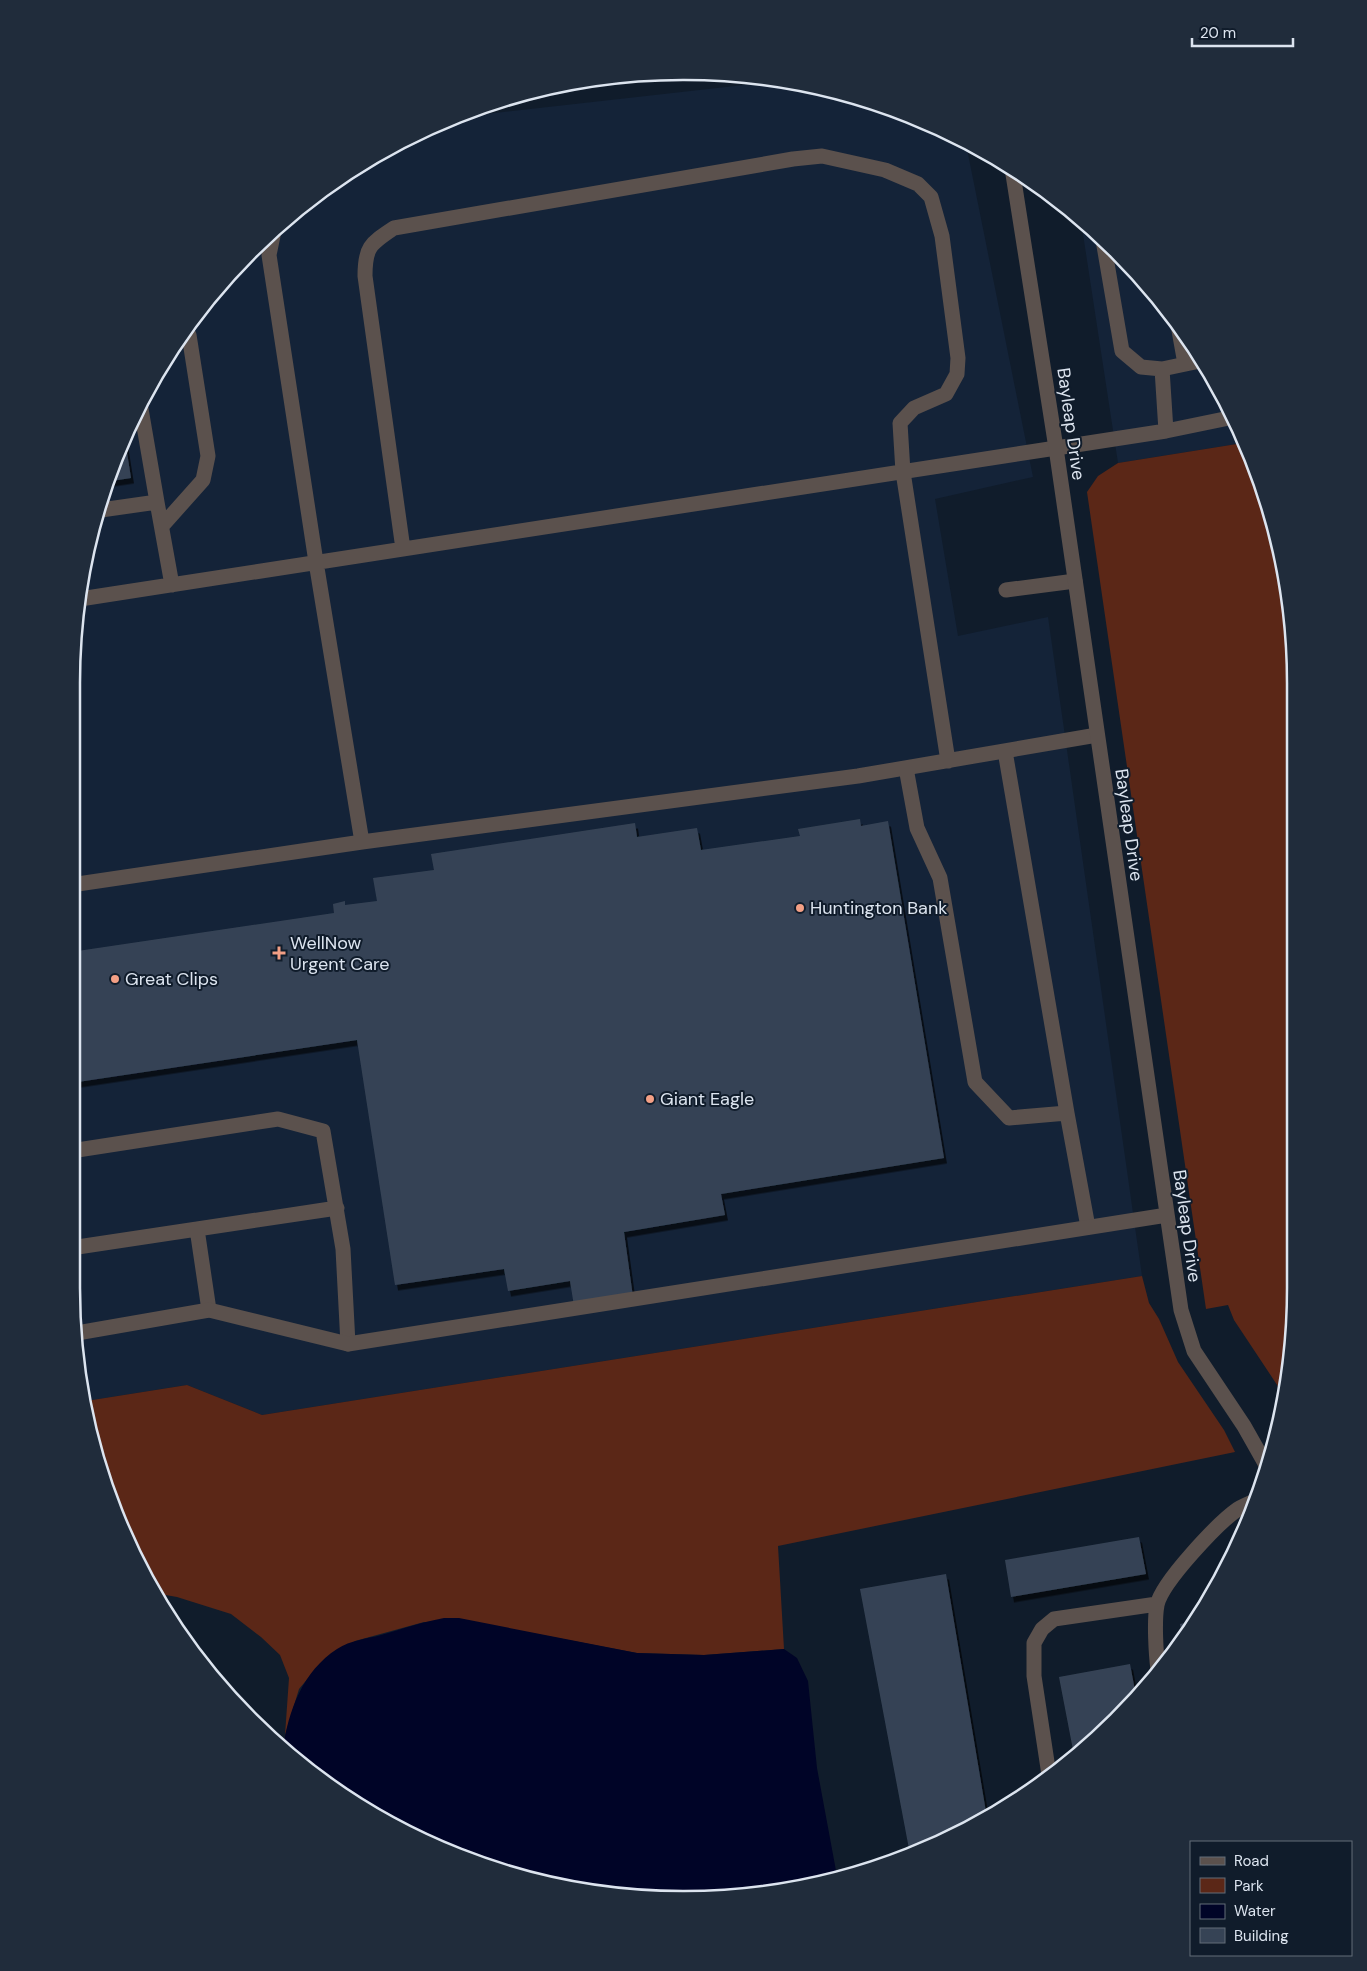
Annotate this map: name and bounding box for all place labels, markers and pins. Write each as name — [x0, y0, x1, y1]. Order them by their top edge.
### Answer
place label: Huntington Bank — [810, 896, 947, 920]
marker: Huntington Bank — [794, 902, 806, 914]
place label: WellNow Urgent Care — [290, 931, 390, 976]
marker: WellNow Urgent Care — [272, 946, 286, 960]
place label: Great Clips — [125, 967, 218, 991]
marker: Great Clips — [109, 973, 121, 985]
place label: Giant Eagle — [660, 1087, 754, 1111]
marker: Giant Eagle — [644, 1093, 656, 1105]

